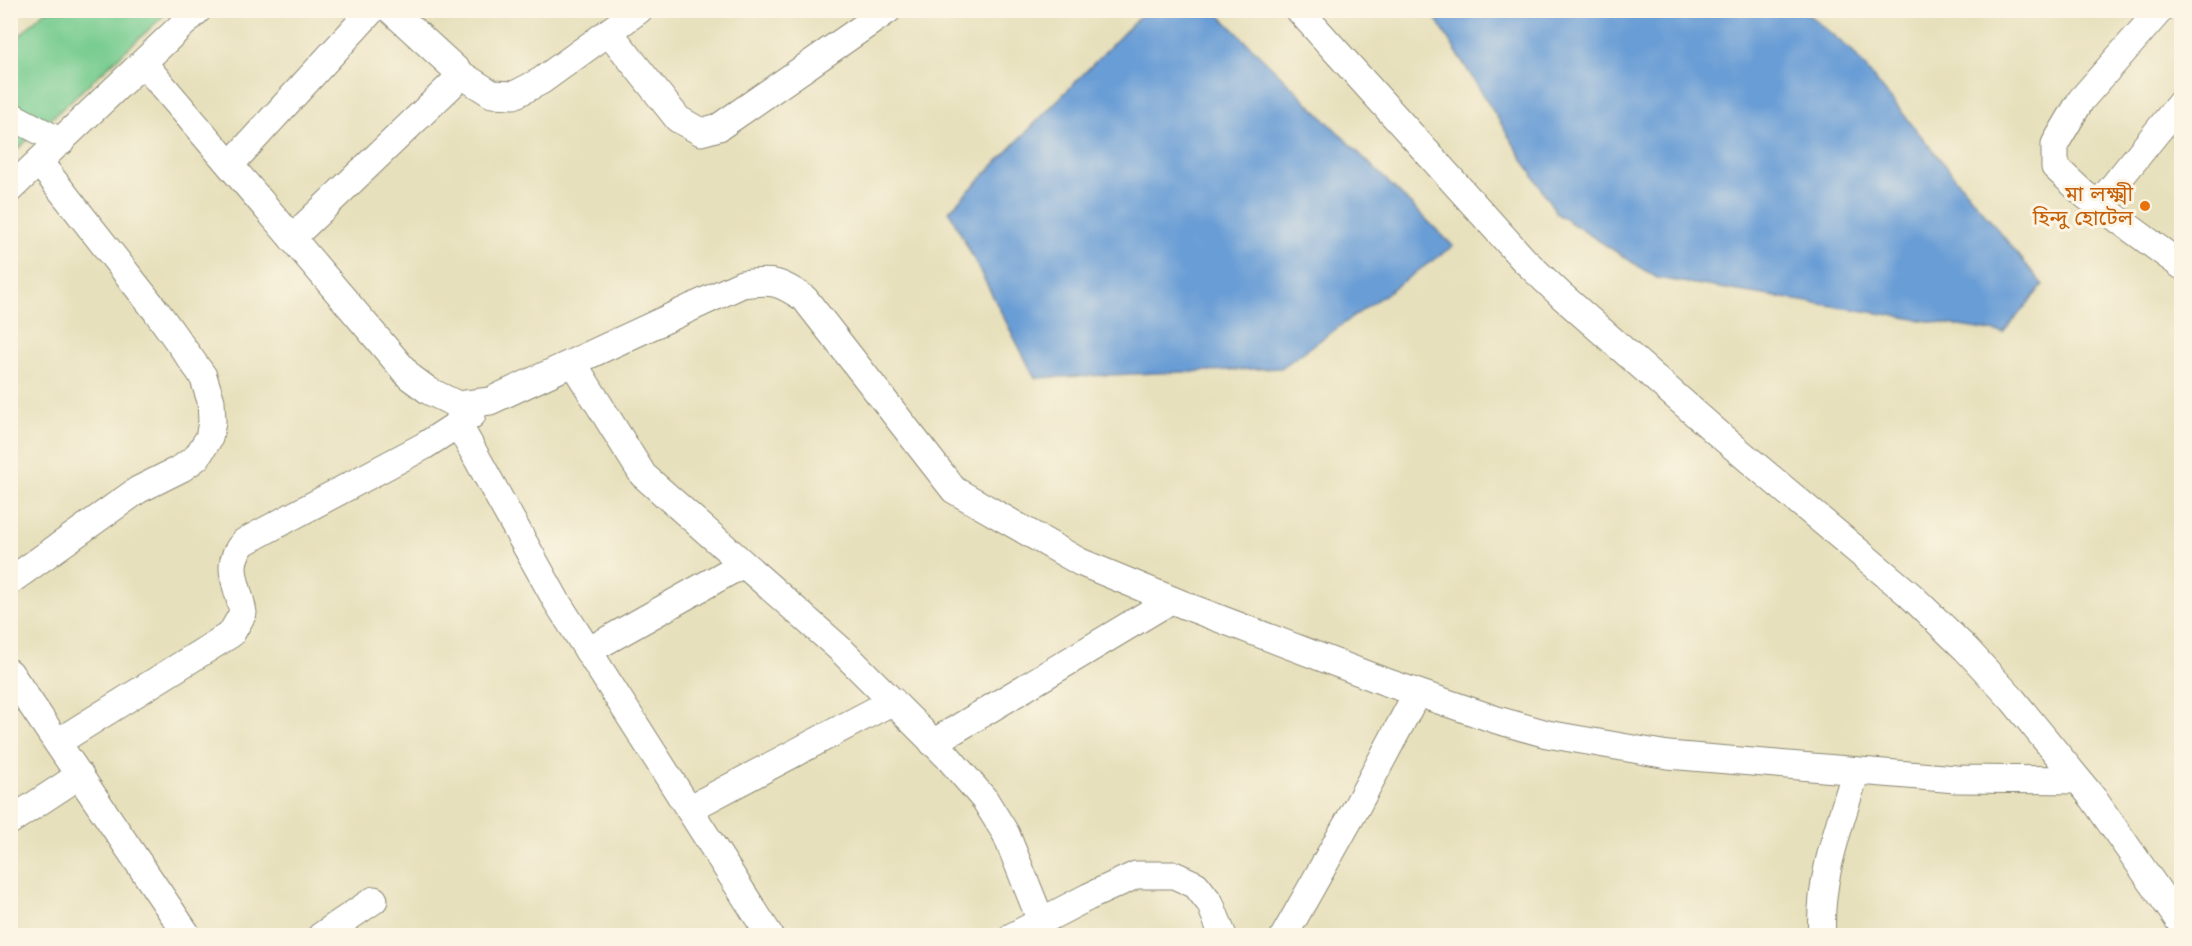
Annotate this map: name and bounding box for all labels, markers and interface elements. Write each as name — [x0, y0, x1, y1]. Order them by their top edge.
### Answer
place label: মা লক্ষ্মী হিন্দু হোটেল — [2032, 176, 2134, 232]
marker: মা লক্ষ্মী হিন্দু হোটেল — [2138, 199, 2152, 213]

